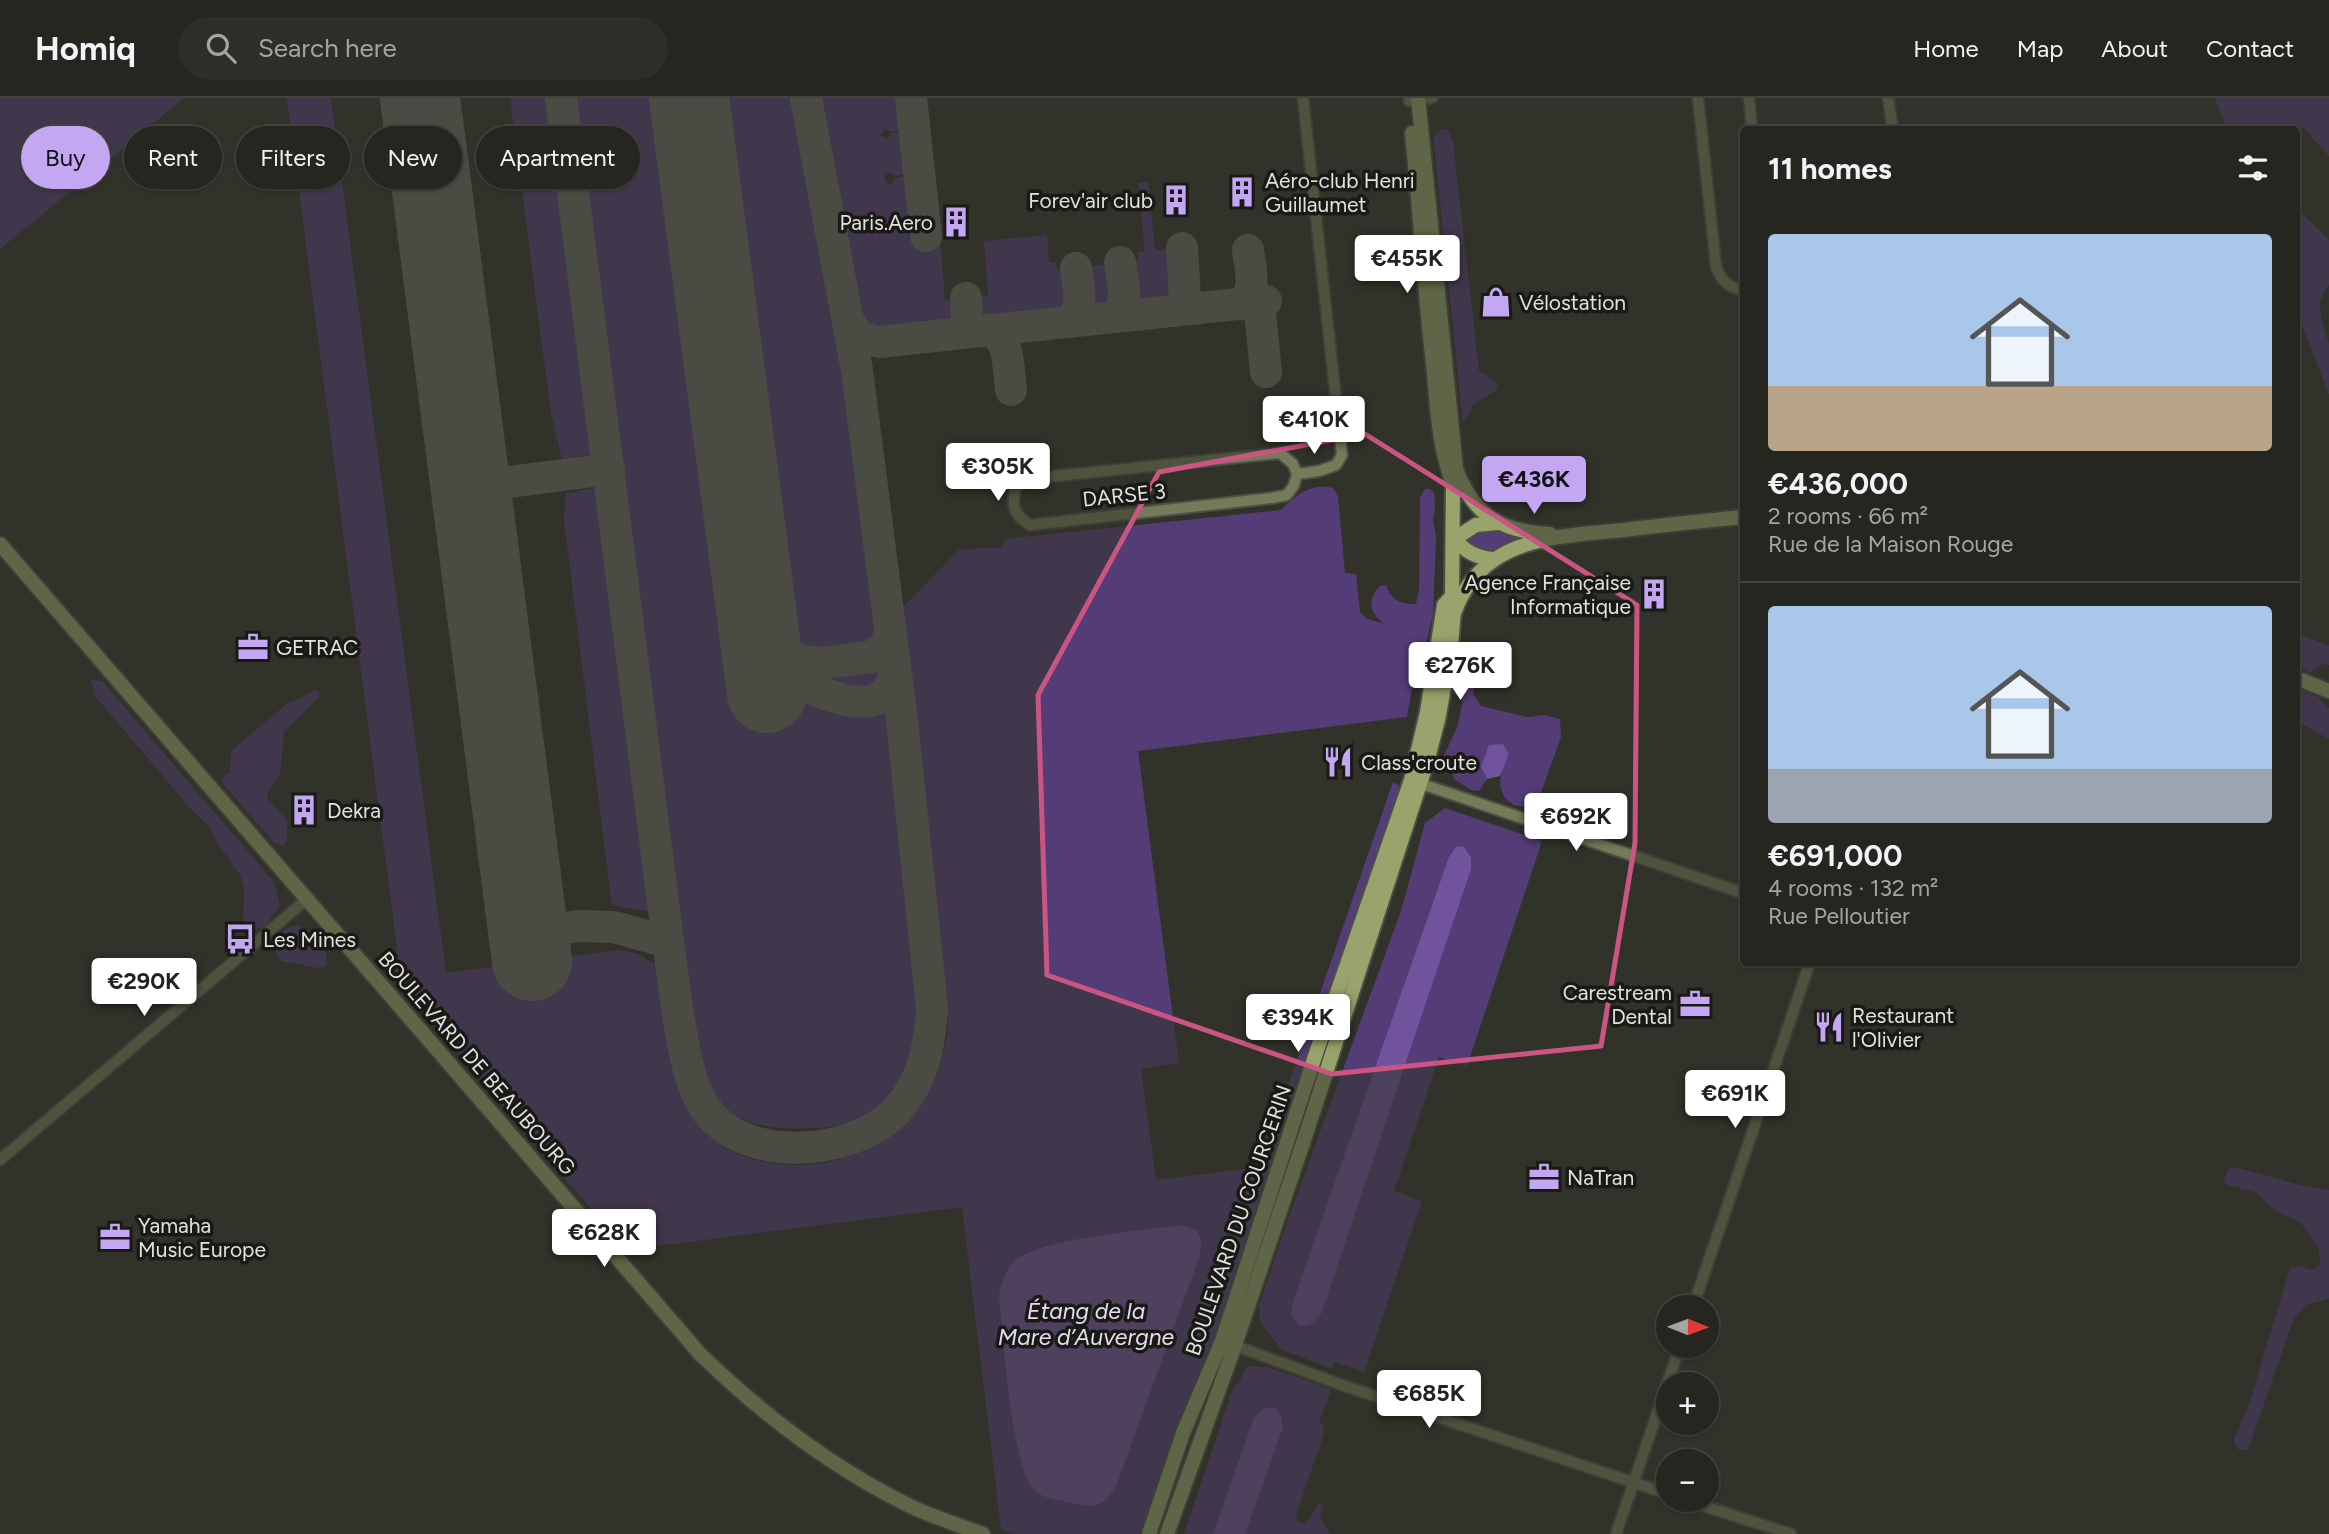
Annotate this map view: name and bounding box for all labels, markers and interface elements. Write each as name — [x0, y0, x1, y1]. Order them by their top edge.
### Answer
search box — [178, 17, 668, 80]
text: Homiq — [35, 29, 136, 68]
icon: search — [202, 29, 240, 67]
text: Search here — [258, 32, 397, 64]
text: Home — [1913, 34, 1979, 63]
text: Map — [2017, 34, 2063, 63]
text: About — [2101, 34, 2168, 63]
text: Contact — [2206, 34, 2294, 63]
chip: Buy — [21, 126, 110, 189]
chip: Rent — [124, 126, 222, 189]
chip: Filters — [236, 126, 350, 189]
chip: New — [364, 126, 462, 189]
chip: Apartment — [476, 126, 640, 189]
icon: filters — [2234, 149, 2272, 187]
text: 11 homes — [1768, 150, 1892, 187]
place label: Aéro-club Henri Guillaumet — [1265, 168, 1415, 217]
building icon: Aéro-club Henri Guillaumet — [1225, 175, 1259, 209]
building icon: Forev'air club — [1159, 183, 1193, 217]
place label: Forev'air club — [1028, 188, 1153, 213]
building icon: Paris.Aero — [939, 205, 973, 239]
place label: Paris.Aero — [839, 210, 933, 235]
pin: €455K — [1358, 236, 1456, 295]
text: €455K — [1371, 244, 1443, 272]
icon: home — [1957, 279, 2083, 405]
shop icon: Vélostation — [1479, 285, 1513, 319]
place label: Vélostation — [1519, 290, 1626, 315]
pin: €410K — [1265, 396, 1363, 456]
text: €410K — [1279, 405, 1349, 433]
pin: €305K — [949, 444, 1047, 503]
text: €305K — [962, 452, 1034, 480]
pin: €436K — [1485, 456, 1583, 516]
text: €436K — [1498, 465, 1570, 493]
text: €436,000 — [1768, 465, 1908, 502]
street label: DARSE 3 — [1081, 478, 1167, 512]
text: 2 rooms · 66 m² — [1768, 502, 1928, 530]
text: Rue de la Maison Rouge — [1768, 530, 2013, 558]
place label: Agence Française Informatique — [1464, 570, 1631, 619]
building icon: Agence Française Informatique — [1637, 577, 1671, 611]
office icon: GETRAC — [236, 630, 270, 664]
place label: GETRAC — [276, 635, 358, 660]
pin: €276K — [1411, 642, 1509, 702]
text: €276K — [1425, 651, 1495, 679]
icon: home — [1957, 651, 2083, 777]
restaurant icon: Class'croute — [1321, 745, 1355, 779]
place label: Class'croute — [1361, 750, 1477, 775]
building icon: Dekra — [287, 793, 321, 827]
pin: €692K — [1527, 794, 1625, 853]
place label: Dekra — [327, 798, 381, 823]
text: €692K — [1540, 802, 1612, 830]
text: €691,000 — [1768, 837, 1902, 874]
text: 4 rooms · 132 m² — [1768, 874, 1938, 902]
text: Rue Pelloutier — [1768, 902, 1910, 930]
bus stop icon: Les Mines — [223, 922, 257, 956]
place label: Les Mines — [263, 927, 356, 952]
street label: BOULEVARD DE BEAUBOURG — [373, 946, 581, 1180]
pin: €290K — [95, 958, 193, 1018]
text: €290K — [108, 967, 180, 995]
place label: Carestream Dental — [1563, 980, 1672, 1029]
office icon: Carestream Dental — [1678, 987, 1712, 1021]
pin: €394K — [1249, 995, 1347, 1054]
text: €394K — [1262, 1003, 1334, 1031]
place label: Restaurant l'Olivier — [1852, 1003, 1954, 1052]
restaurant icon: Restaurant l'Olivier — [1812, 1010, 1846, 1044]
pin: €691K — [1686, 1070, 1784, 1130]
text: €691K — [1701, 1079, 1769, 1107]
street label: BOULEVARD DU COURCERIN — [1180, 1081, 1296, 1359]
office icon: NaTran — [1527, 1160, 1561, 1194]
place label: NaTran — [1567, 1165, 1634, 1190]
pin: €628K — [555, 1210, 653, 1269]
place label: Yamaha Music Europe — [138, 1213, 266, 1262]
text: €628K — [568, 1218, 640, 1246]
office icon: Yamaha Music Europe — [98, 1220, 132, 1254]
north arrow — [1656, 1295, 1718, 1358]
map controls — [1656, 1295, 1719, 1512]
water label: Étang de la Mare d’Auvergne — [998, 1297, 1175, 1351]
pin: €685K — [1380, 1370, 1478, 1430]
button: + — [1656, 1372, 1719, 1435]
text: €685K — [1393, 1379, 1465, 1407]
button: − — [1656, 1449, 1719, 1512]

